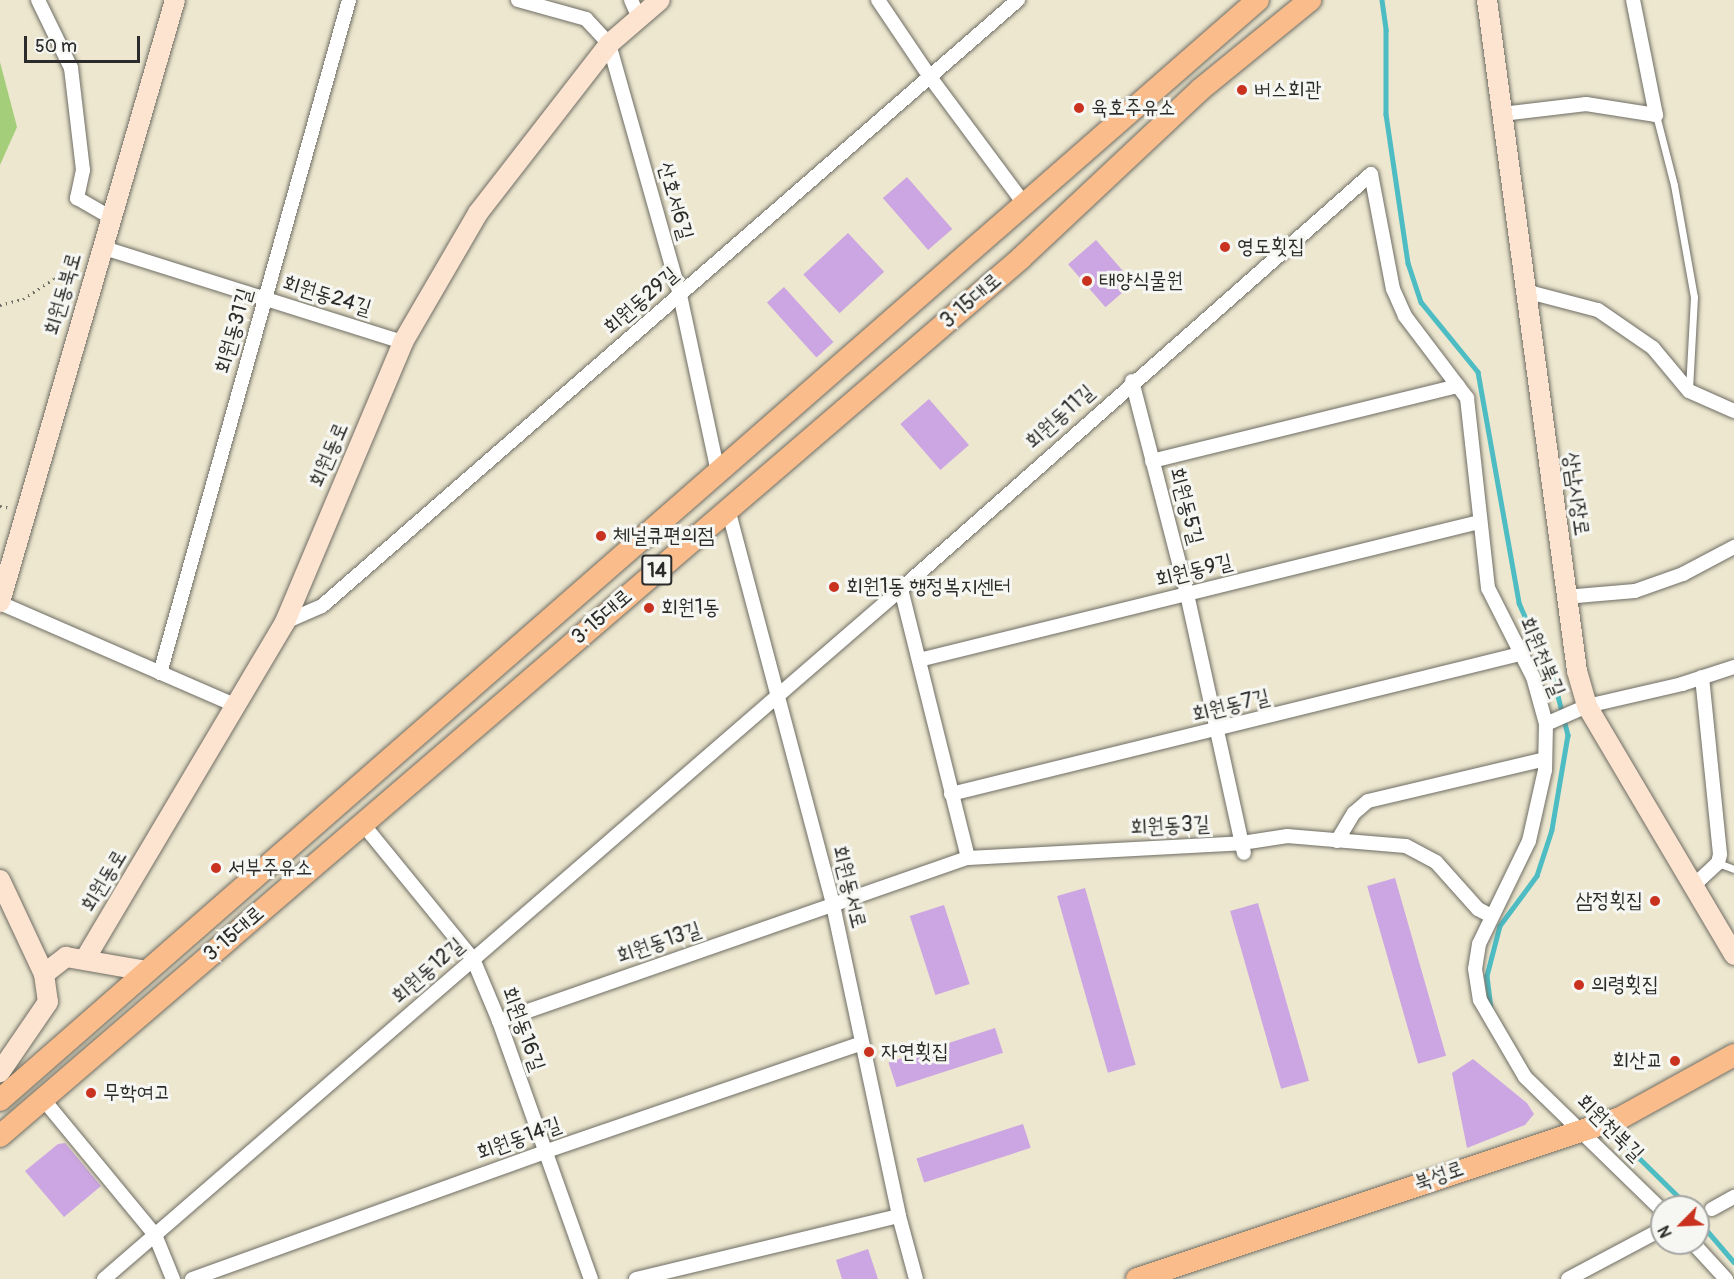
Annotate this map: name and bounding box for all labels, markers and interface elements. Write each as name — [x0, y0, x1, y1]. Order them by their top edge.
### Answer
scale bar — [27, 24, 142, 62]
text: 50 m — [35, 35, 77, 58]
place label: 버스회관 — [1254, 77, 1322, 103]
marker: 버스회관 — [1235, 83, 1249, 97]
place label: 육호주유소 — [1091, 95, 1175, 121]
marker: 육호주유소 — [1072, 101, 1086, 115]
street label: 산호서6길 — [652, 159, 698, 243]
place label: 영도횟집 — [1237, 234, 1305, 260]
marker: 영도횟집 — [1218, 240, 1232, 254]
street label: 회원동북로 — [39, 250, 87, 338]
street label: 회원동29길 — [599, 262, 683, 340]
street label: 3·15대로 — [936, 268, 1006, 334]
place label: 태양식물원 — [1099, 268, 1183, 294]
street label: 회원동24길 — [280, 271, 374, 321]
marker: 태양식물원 — [1080, 274, 1094, 288]
street label: 회원동31길 — [210, 285, 258, 377]
street label: 회원동11길 — [1020, 380, 1100, 454]
street label: 회원동로 — [304, 419, 354, 491]
street label: 상남시장로 — [1558, 450, 1594, 538]
street label: 회원동5길 — [1164, 465, 1208, 547]
place label: 체널큐편의점 — [613, 523, 714, 549]
marker: 체널큐편의점 — [594, 529, 608, 543]
street label: 회원동9길 — [1153, 549, 1235, 593]
road number: 14 — [640, 553, 674, 587]
place label: 회원1동 행정복지센터 — [846, 574, 1011, 600]
marker: 회원1동 행정복지센터 — [827, 580, 841, 594]
street label: 3·15대로 — [567, 584, 637, 650]
place label: 회원1동 — [661, 595, 720, 621]
marker: 회원1동 — [642, 601, 656, 615]
street label: 회원천북길 — [1514, 613, 1570, 701]
street label: 회원동7길 — [1190, 684, 1272, 728]
street label: 회원동3길 — [1130, 811, 1210, 841]
street label: 회원동서로 — [827, 843, 871, 931]
street label: 회원동로 — [76, 846, 132, 916]
place label: 서부주유소 — [228, 855, 312, 881]
marker: 서부주유소 — [209, 861, 223, 875]
place label: 삼정횟집 — [1575, 888, 1643, 914]
marker: 삼정횟집 — [1648, 894, 1662, 908]
street label: 3·15대로 — [199, 901, 269, 967]
street label: 회원동13길 — [614, 917, 704, 969]
street label: 회원동12길 — [387, 933, 469, 1009]
place label: 의령횟집 — [1591, 972, 1659, 998]
marker: 의령횟집 — [1572, 978, 1586, 992]
street label: 회원동16길 — [496, 983, 550, 1075]
place label: 자연횟집 — [881, 1039, 949, 1065]
marker: 자연횟집 — [862, 1045, 876, 1059]
place label: 회산교 — [1612, 1048, 1663, 1074]
marker: 회산교 — [1668, 1054, 1682, 1068]
place label: 무학여고 — [103, 1080, 171, 1106]
marker: 무학여고 — [84, 1086, 98, 1100]
street label: 회원천북길 — [1571, 1089, 1649, 1167]
street label: 회원동14길 — [473, 1112, 565, 1166]
street label: 북성로 — [1411, 1156, 1467, 1196]
north arrow — [1650, 1195, 1710, 1255]
text: N — [1654, 1223, 1677, 1241]

